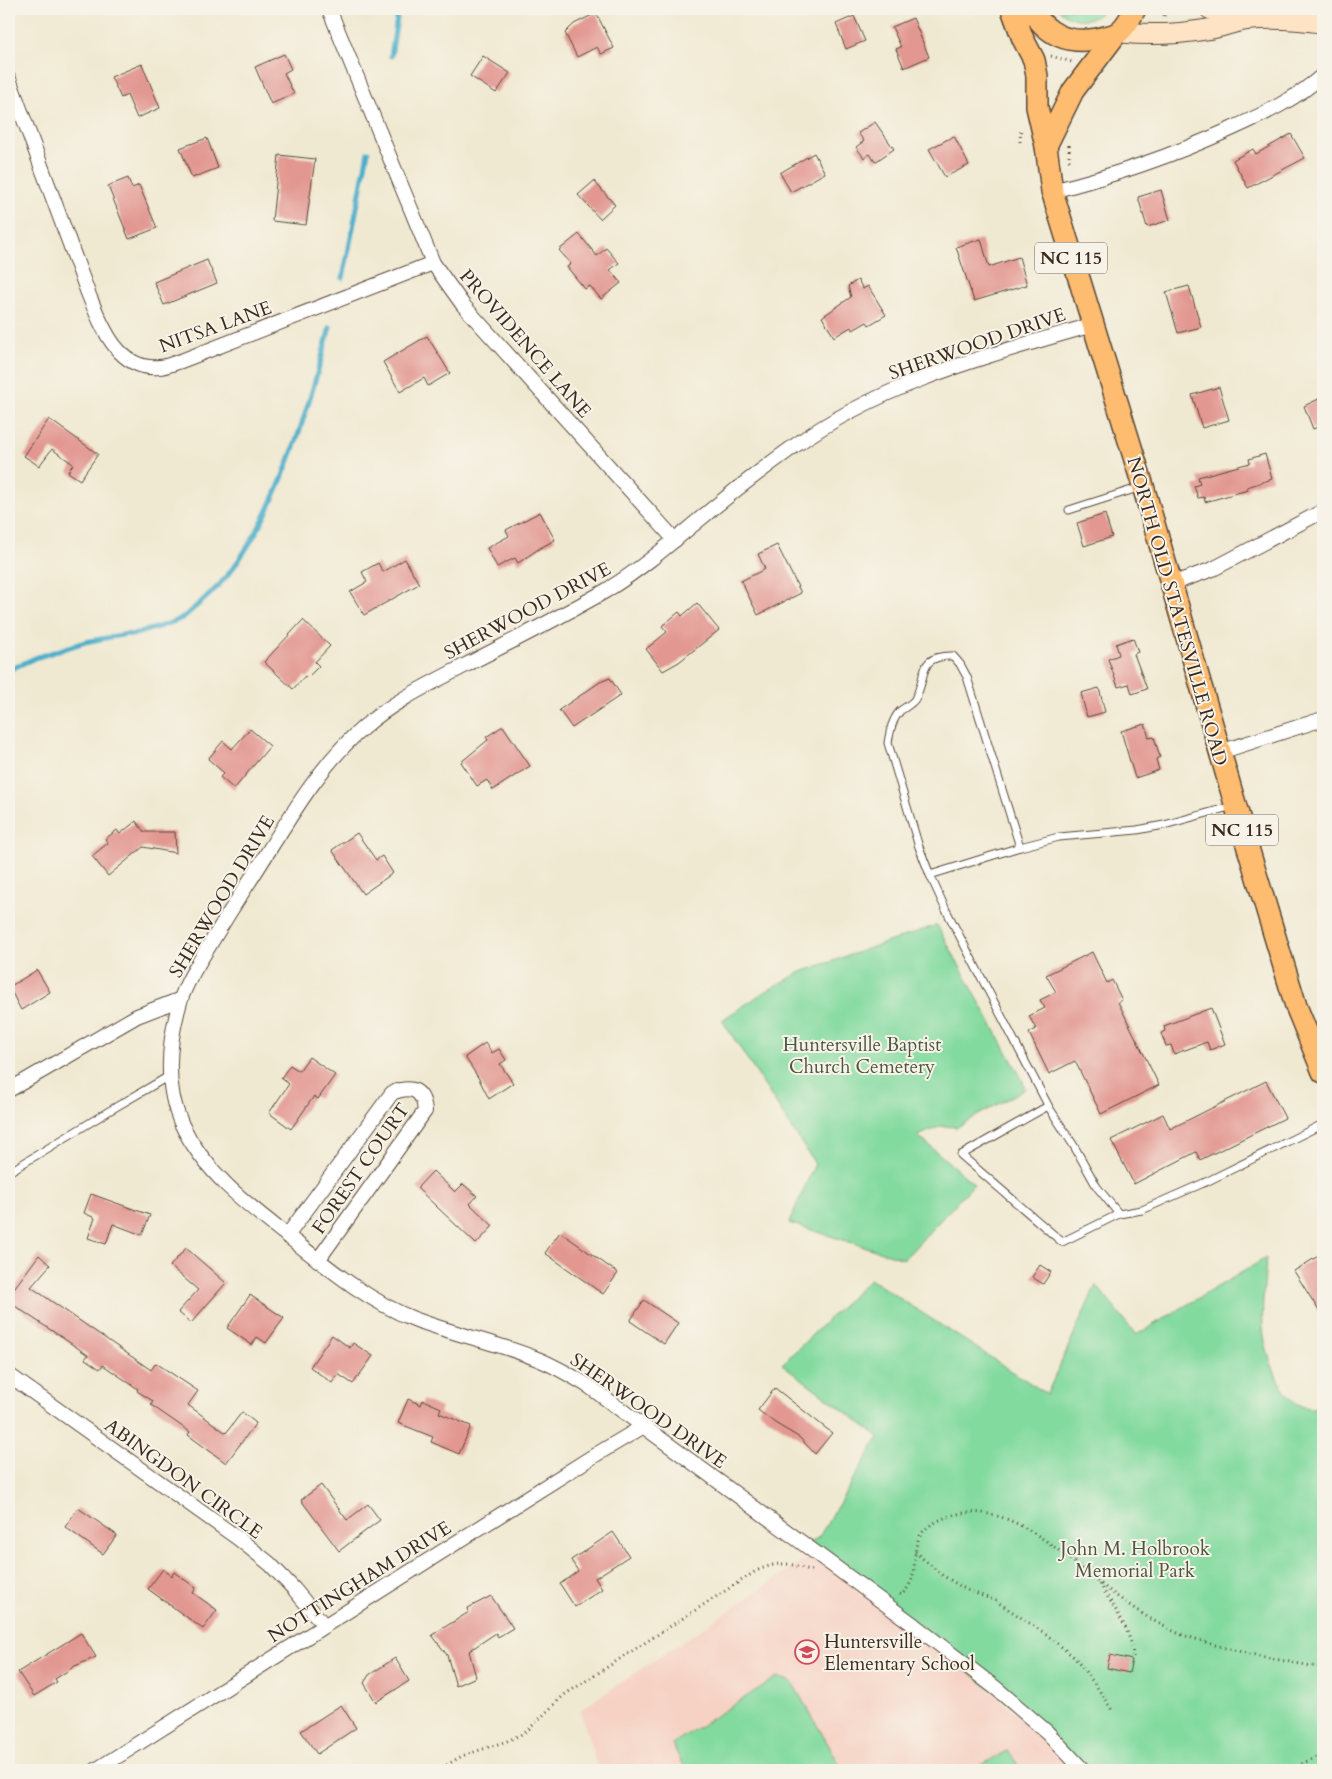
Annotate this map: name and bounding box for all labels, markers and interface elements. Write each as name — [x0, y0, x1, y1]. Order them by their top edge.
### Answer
road number: NC 115 — [1035, 242, 1107, 274]
street label: PROVIDENCE LANE — [453, 264, 597, 423]
street label: NITSA LANE — [156, 295, 275, 359]
street label: SHERWOOD DRIVE — [885, 301, 1069, 386]
street label: NORTH OLD STATESVILLE ROAD — [1120, 454, 1234, 769]
street label: SHERWOOD DRIVE — [440, 556, 615, 666]
street label: SHERWOOD DRIVE — [163, 810, 281, 983]
road number: NC 115 — [1206, 814, 1278, 846]
park label: Huntersville Baptist Church Cemetery — [783, 1032, 941, 1080]
street label: FOREST COURT — [306, 1098, 416, 1239]
street label: SHERWOOD DRIVE — [565, 1347, 732, 1475]
street label: ABINGDON CIRCLE — [99, 1413, 268, 1545]
street label: NOTTINGHAM DRIVE — [263, 1515, 456, 1649]
park label: John M. Holbrook Memorial Park — [1057, 1536, 1211, 1584]
place label: Huntersville Elementary School — [824, 1629, 975, 1677]
school or university icon: Huntersville Elementary School — [794, 1639, 820, 1665]

